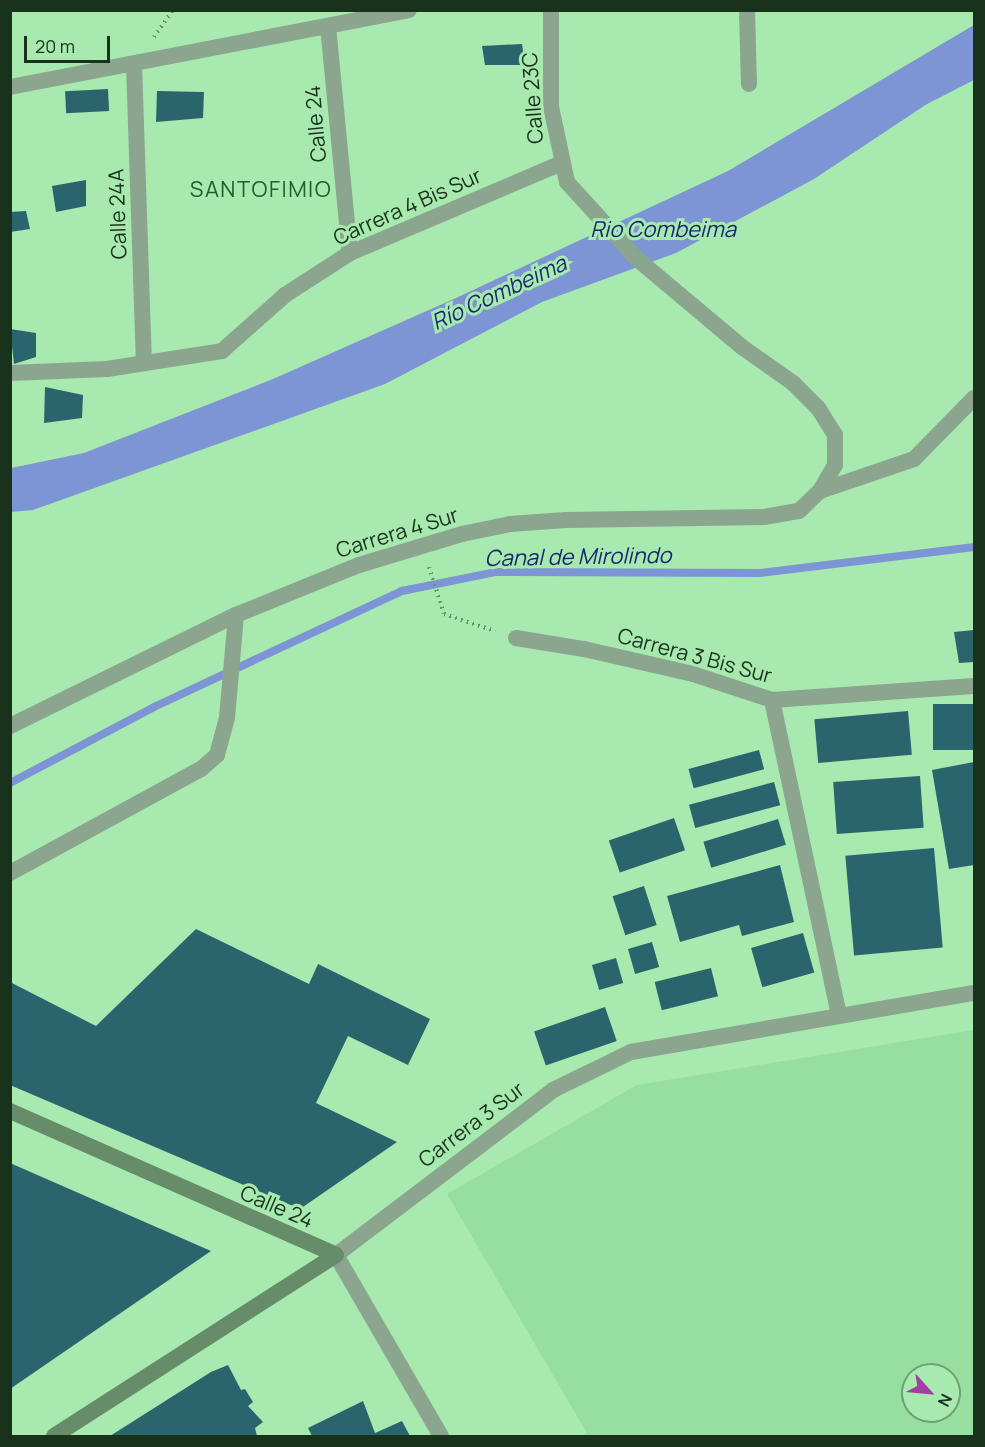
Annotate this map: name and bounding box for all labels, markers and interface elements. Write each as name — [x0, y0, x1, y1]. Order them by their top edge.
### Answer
scale bar — [27, 24, 112, 62]
text: 20 m — [35, 34, 75, 58]
street label: Calle 23C — [516, 51, 548, 145]
street label: Calle 24 — [299, 85, 331, 163]
street label: Carrera 4 Bis Sur — [329, 162, 485, 250]
street label: Calle 24A — [103, 168, 131, 260]
district label: SANTOFIMIO — [190, 177, 332, 203]
water label: Rio Combeima — [590, 217, 736, 243]
water label: Río Combeima — [427, 250, 571, 336]
street label: Carrera 4 Sur — [333, 501, 461, 563]
water label: Canal de Mirolindo — [484, 542, 672, 572]
street label: Carrera 3 Bis Sur — [615, 622, 775, 688]
street label: Carrera 3 Sur — [413, 1076, 529, 1172]
street label: Calle 24 — [237, 1179, 317, 1233]
north arrow — [901, 1363, 961, 1423]
text: N — [933, 1390, 958, 1410]

